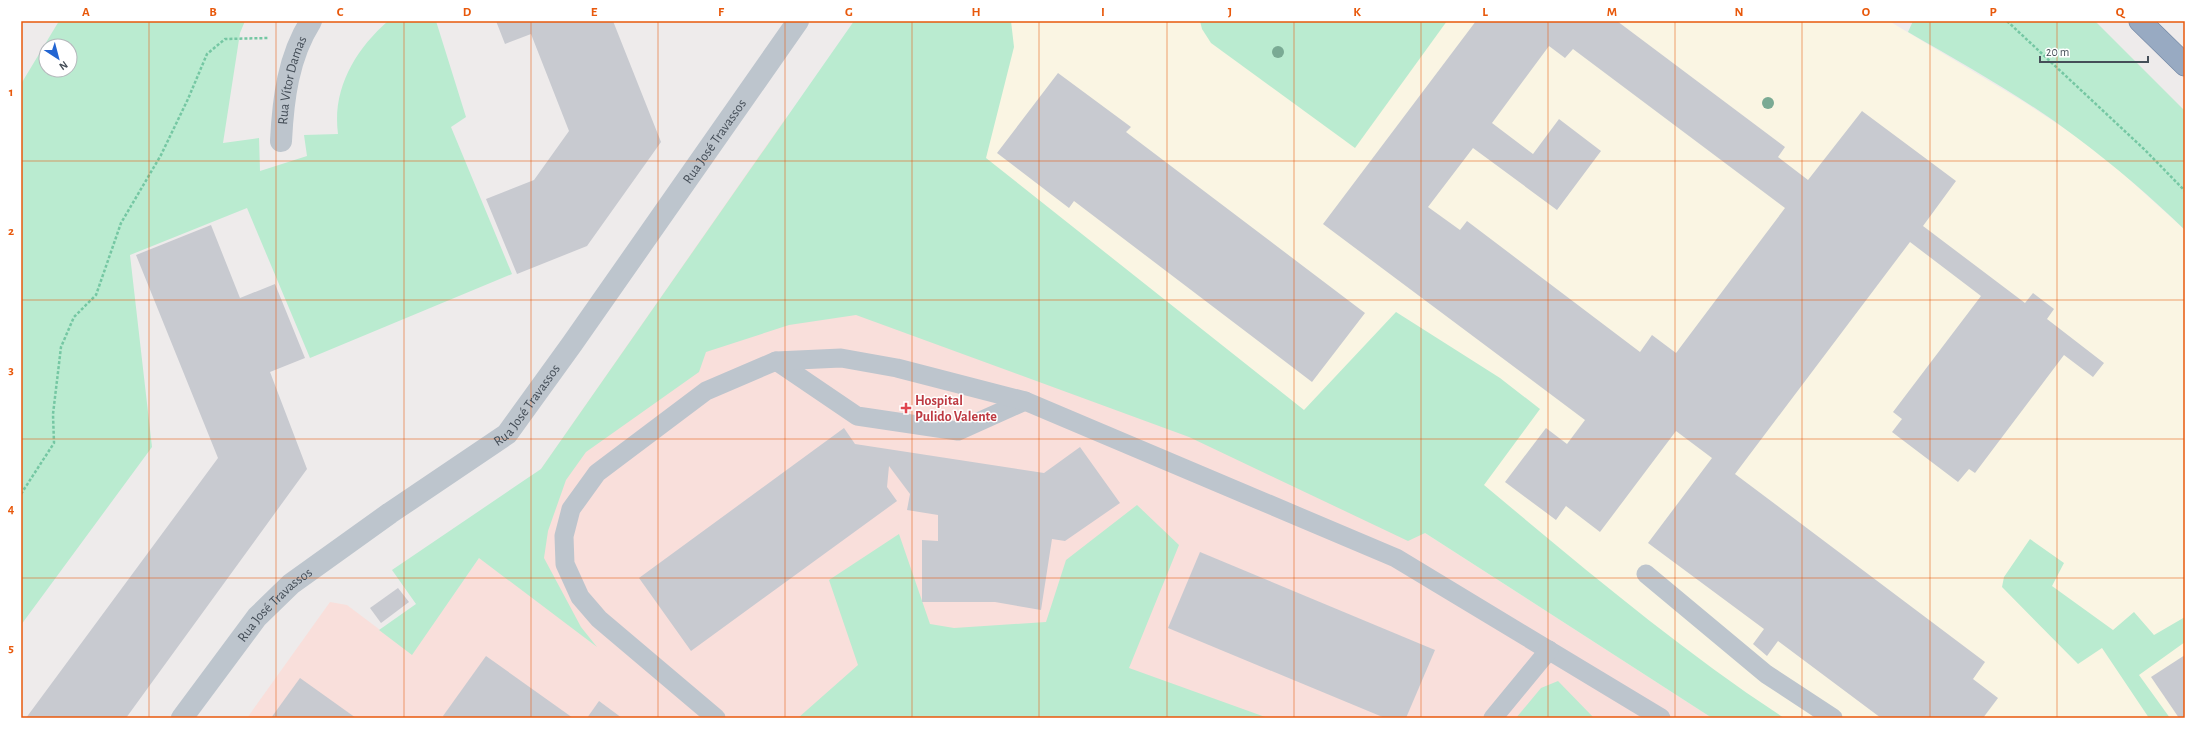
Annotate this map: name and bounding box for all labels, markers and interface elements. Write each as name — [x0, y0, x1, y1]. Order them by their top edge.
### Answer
text: A — [82, 6, 90, 19]
text: B — [209, 6, 217, 19]
text: C — [337, 6, 344, 19]
text: D — [463, 6, 472, 19]
text: E — [591, 6, 598, 19]
text: F — [718, 6, 725, 19]
text: G — [845, 6, 853, 19]
text: H — [971, 6, 981, 19]
text: I — [1101, 6, 1105, 19]
text: J — [1228, 6, 1232, 19]
text: K — [1353, 6, 1361, 19]
text: L — [1482, 6, 1488, 19]
text: M — [1607, 6, 1617, 19]
text: N — [1734, 6, 1744, 19]
text: O — [1862, 6, 1871, 19]
text: P — [1989, 6, 1997, 19]
text: Q — [2116, 6, 2126, 19]
street label: Rua Vítor Damas — [276, 34, 310, 125]
north arrow — [38, 38, 78, 78]
scale bar — [2040, 38, 2148, 64]
text: 20 m — [2046, 46, 2069, 58]
text: N — [57, 59, 70, 72]
text: 1 — [9, 86, 13, 99]
street label: Rua José Travassos — [681, 97, 749, 186]
text: 2 — [8, 225, 14, 238]
street label: Rua José Travassos — [491, 362, 563, 449]
text: 3 — [8, 364, 14, 377]
place label: Hospital Pulido Valente — [915, 394, 997, 424]
marker: Hospital Pulido Valente — [900, 402, 912, 414]
text: 4 — [8, 503, 15, 516]
street label: Rua José Travassos — [235, 565, 315, 645]
text: 5 — [8, 642, 14, 655]

